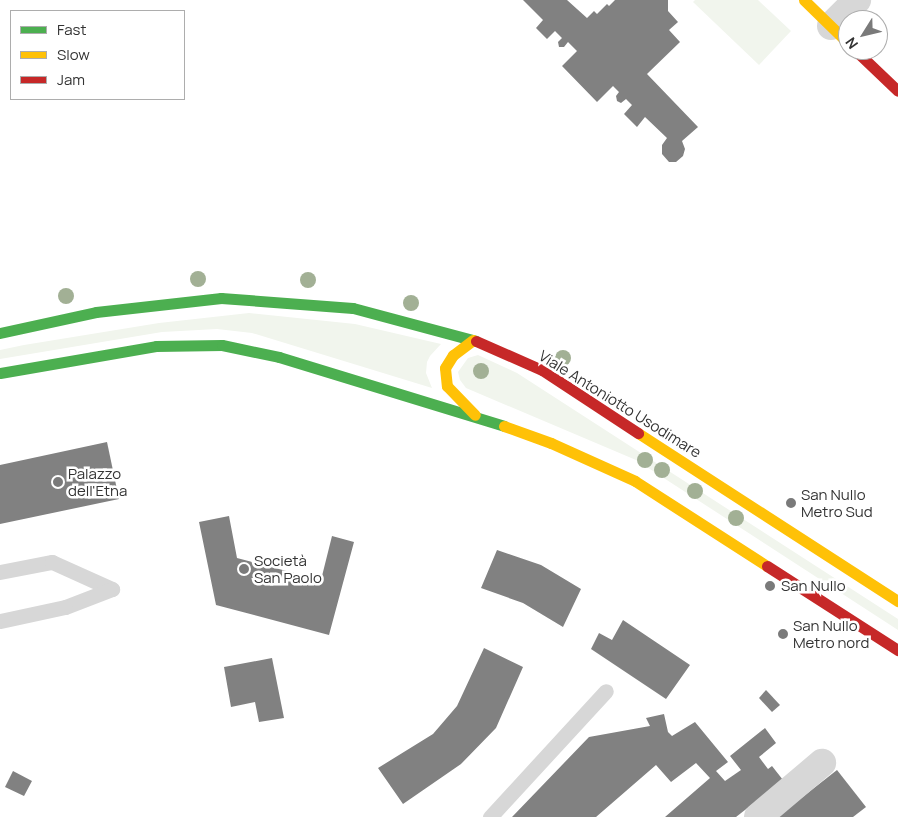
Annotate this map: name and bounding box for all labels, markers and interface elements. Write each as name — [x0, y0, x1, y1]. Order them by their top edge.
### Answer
legend — [10, 10, 185, 100]
north arrow — [838, 10, 888, 60]
text: Fast — [57, 19, 86, 40]
text: N — [841, 34, 862, 53]
text: Slow — [57, 44, 90, 65]
text: Jam — [57, 69, 85, 90]
street label: Viale Antoniotto Usodimare — [536, 347, 704, 461]
place label: Palazzo dell'Etna — [68, 464, 127, 499]
marker: Palazzo dell'Etna — [52, 476, 64, 488]
place label: San Nullo Metro Sud — [801, 485, 873, 520]
marker: San Nullo Metro Sud — [785, 497, 797, 509]
place label: Società San Paolo — [254, 551, 322, 586]
marker: Società San Paolo — [238, 563, 250, 575]
place label: San Nullo — [781, 577, 846, 595]
marker: San Nullo — [763, 579, 777, 593]
place label: San Nullo Metro nord — [793, 616, 869, 651]
marker: San Nullo Metro nord — [777, 628, 789, 640]

